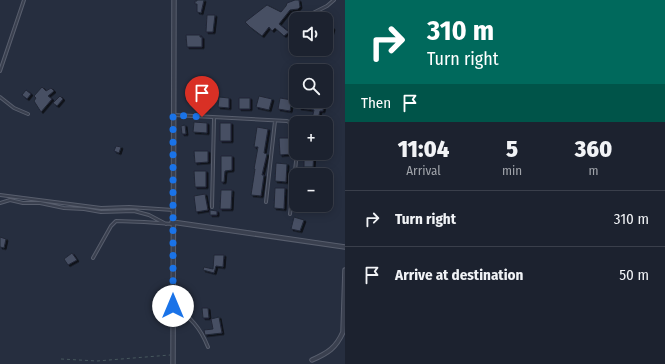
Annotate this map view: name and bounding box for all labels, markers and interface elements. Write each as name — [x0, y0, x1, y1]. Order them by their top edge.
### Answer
map controls — [289, 12, 333, 212]
button: sound — [289, 12, 333, 56]
text: 310 m — [427, 14, 494, 47]
icon: right — [361, 16, 413, 68]
text: Turn right — [427, 48, 499, 70]
button: search — [289, 64, 333, 108]
pin — [185, 76, 219, 117]
icon: arrive — [191, 82, 213, 104]
icon: arrive — [399, 92, 421, 114]
text: Then — [361, 94, 391, 112]
button: + — [289, 116, 333, 160]
text: 11:04 — [398, 135, 449, 163]
text: 5 — [506, 135, 518, 163]
text: 360 — [575, 135, 612, 163]
text: Arrival — [406, 163, 441, 178]
text: min — [502, 163, 522, 178]
text: m — [589, 163, 599, 178]
button: − — [289, 168, 333, 212]
icon: right — [361, 208, 383, 230]
text: Turn right — [395, 210, 456, 228]
text: 310 m — [614, 210, 649, 228]
icon: arrive — [361, 264, 383, 286]
text: Arrive at destination — [395, 266, 523, 284]
text: 50 m — [619, 266, 649, 284]
position arrow — [152, 285, 194, 327]

